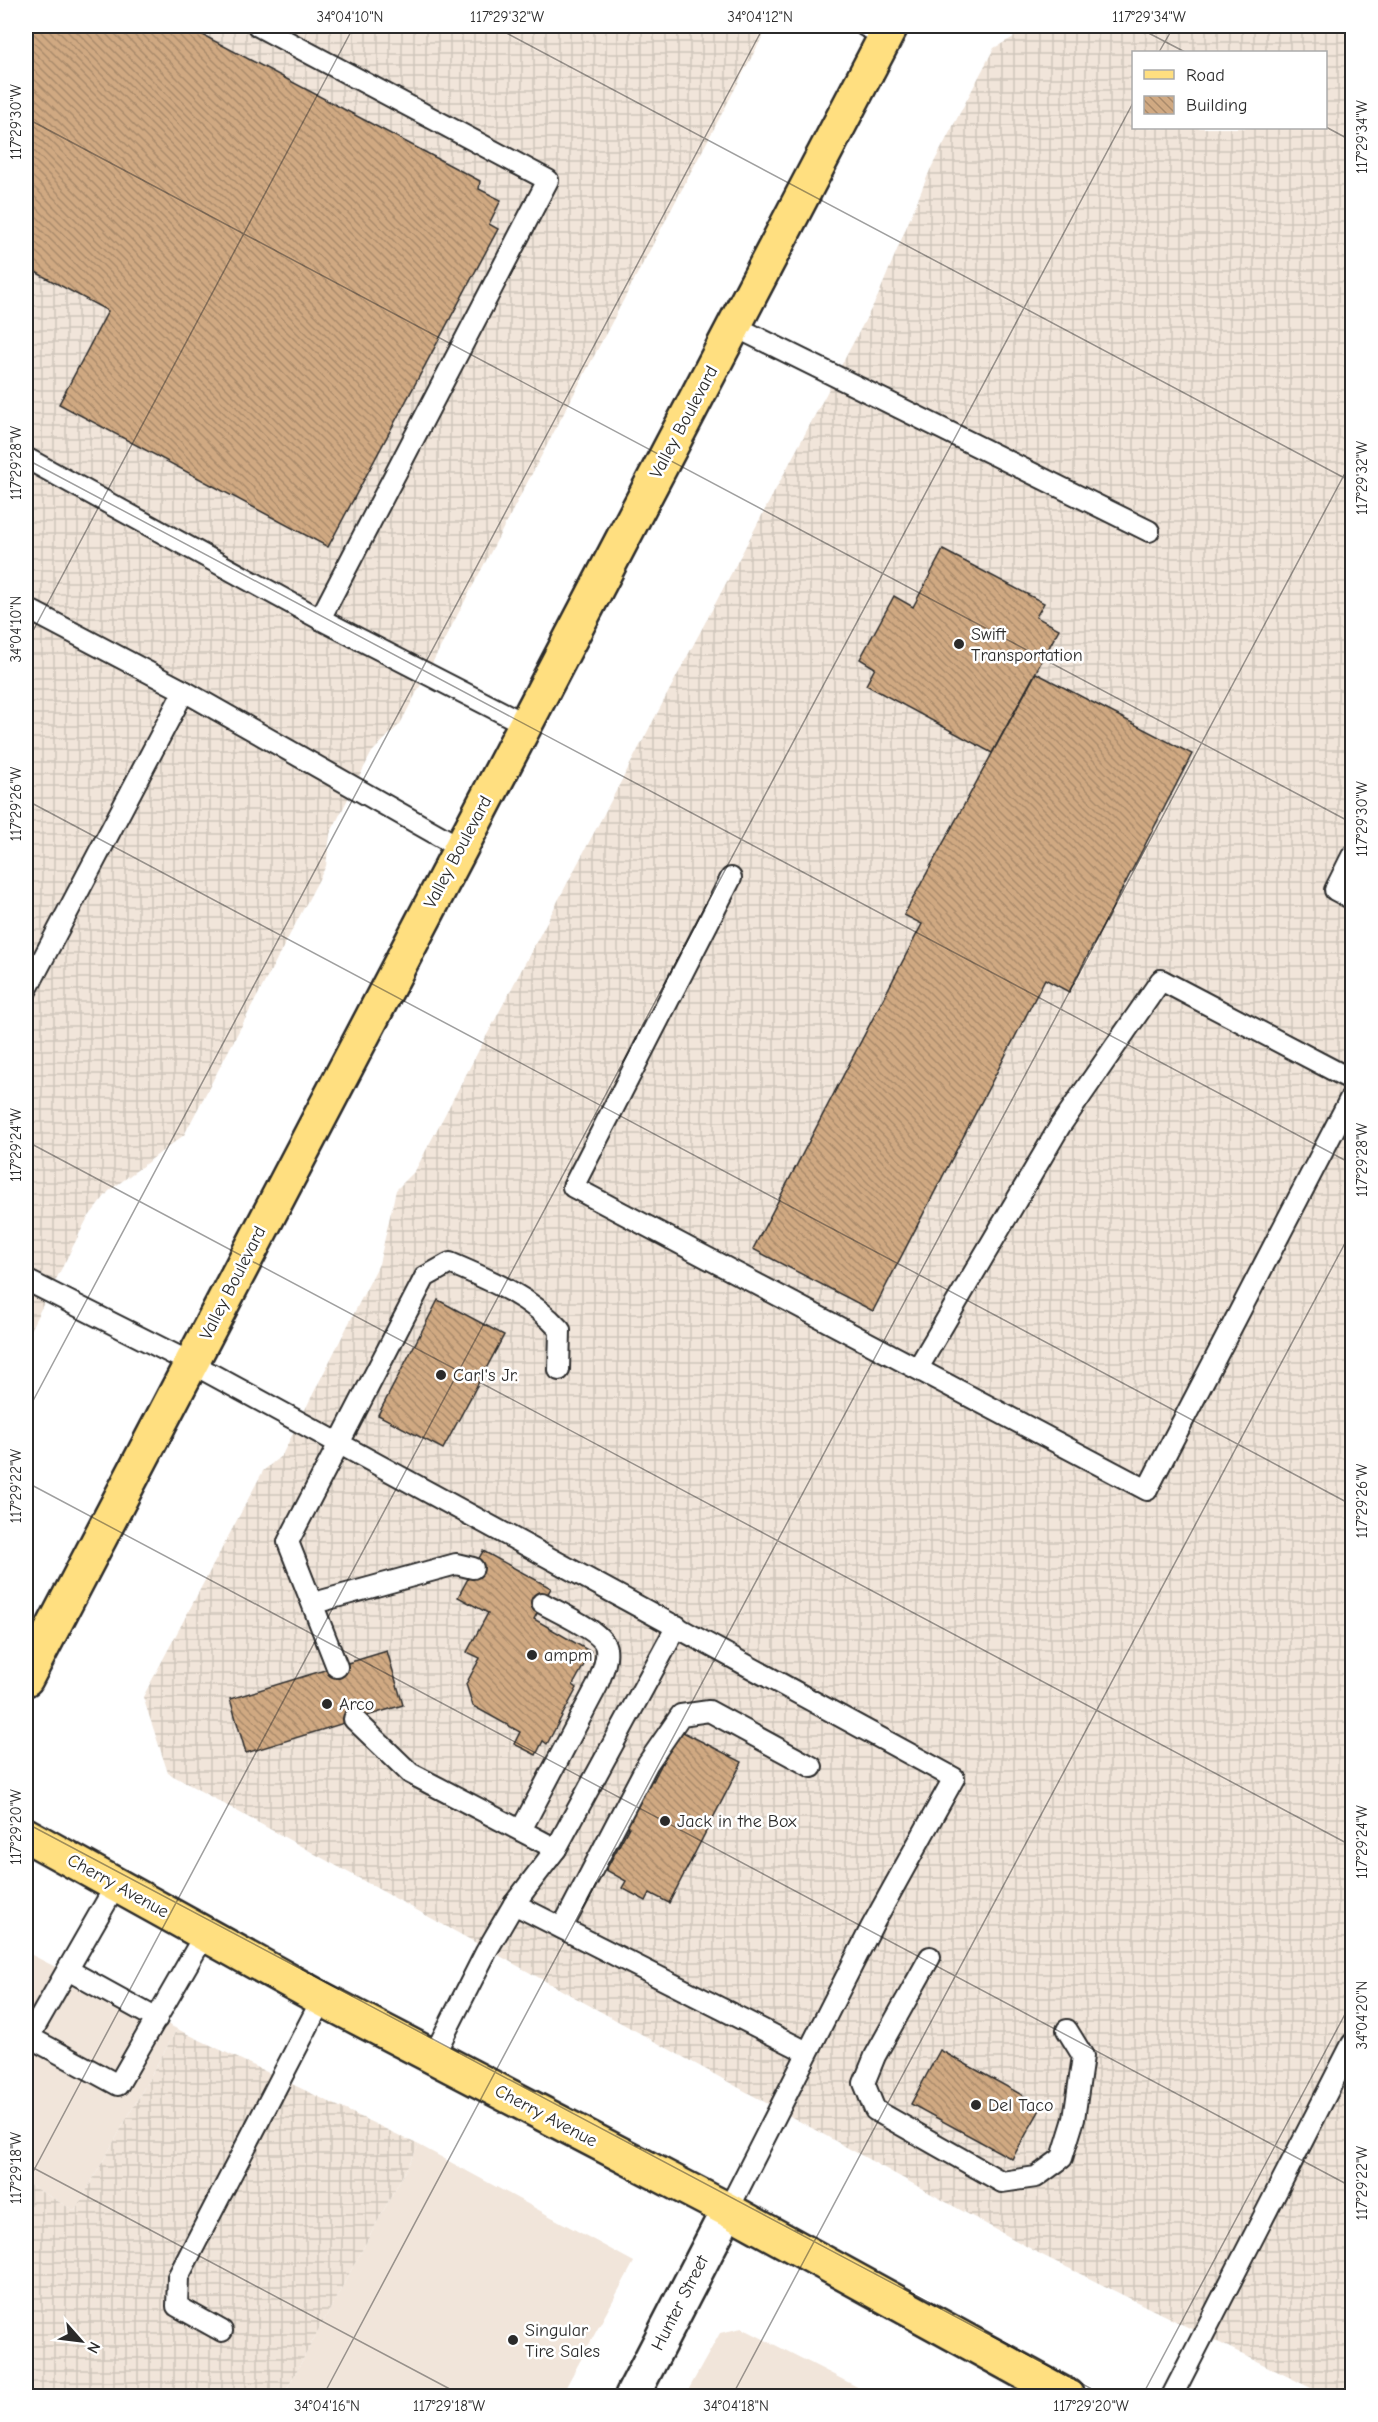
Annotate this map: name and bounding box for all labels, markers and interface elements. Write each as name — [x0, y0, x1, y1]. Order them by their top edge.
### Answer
text: 34°04'10"N — [317, 8, 383, 26]
text: 117°29'32"W — [470, 8, 544, 26]
text: 34°04'12"N — [727, 8, 793, 26]
text: 117°29'34"W — [1112, 8, 1186, 26]
legend — [1132, 51, 1327, 129]
text: Road — [1186, 65, 1225, 86]
text: 117°29'30"W — [7, 84, 25, 160]
text: Building — [1186, 95, 1248, 116]
text: 117°29'34"W — [1353, 100, 1371, 174]
street label: Valley Boulevard — [646, 362, 722, 482]
text: 117°29'28"W — [7, 426, 25, 500]
text: 117°29'32"W — [1353, 441, 1371, 515]
text: 34°04'10"N — [7, 596, 25, 662]
place label: Swift Transportation — [971, 624, 1083, 666]
marker: Swift Transportation — [952, 637, 966, 651]
text: 117°29'26"W — [7, 767, 25, 841]
text: 117°29'30"W — [1353, 781, 1371, 857]
street label: Valley Boulevard — [420, 792, 496, 912]
text: 117°29'24"W — [7, 1108, 25, 1182]
text: 117°29'28"W — [1353, 1123, 1371, 1197]
street label: Valley Boulevard — [195, 1223, 271, 1343]
place label: Carl's Jr. — [453, 1365, 518, 1386]
marker: Carl's Jr. — [434, 1368, 448, 1382]
text: 117°29'22"W — [7, 1449, 25, 1523]
text: 117°29'26"W — [1353, 1464, 1371, 1538]
place label: ampm — [544, 1645, 593, 1666]
marker: ampm — [525, 1648, 539, 1662]
place label: Arco — [339, 1694, 374, 1715]
marker: Arco — [320, 1697, 334, 1711]
text: 117°29'20"W — [7, 1789, 25, 1865]
text: 117°29'24"W — [1353, 1805, 1371, 1879]
place label: Jack in the Box — [677, 1811, 797, 1832]
marker: Jack in the Box — [658, 1814, 672, 1828]
street label: Cherry Avenue — [64, 1849, 172, 1923]
text: 34°04'20"N — [1353, 1981, 1371, 2049]
street label: Cherry Avenue — [491, 2080, 601, 2152]
place label: Del Taco — [988, 2095, 1054, 2116]
marker: Del Taco — [969, 2098, 983, 2112]
text: 117°29'18"W — [7, 2132, 25, 2204]
text: 117°29'22"W — [1353, 2146, 1371, 2220]
street label: Hunter Street — [647, 2251, 713, 2354]
north arrow — [51, 2311, 111, 2371]
place label: Singular Tire Sales — [525, 2320, 600, 2362]
marker: Singular Tire Sales — [506, 2333, 520, 2347]
text: N — [83, 2339, 104, 2356]
text: 34°04'16"N — [294, 2397, 360, 2415]
text: 117°29'18"W — [413, 2397, 485, 2415]
text: 34°04'18"N — [703, 2397, 769, 2415]
text: 117°29'20"W — [1053, 2397, 1129, 2415]

